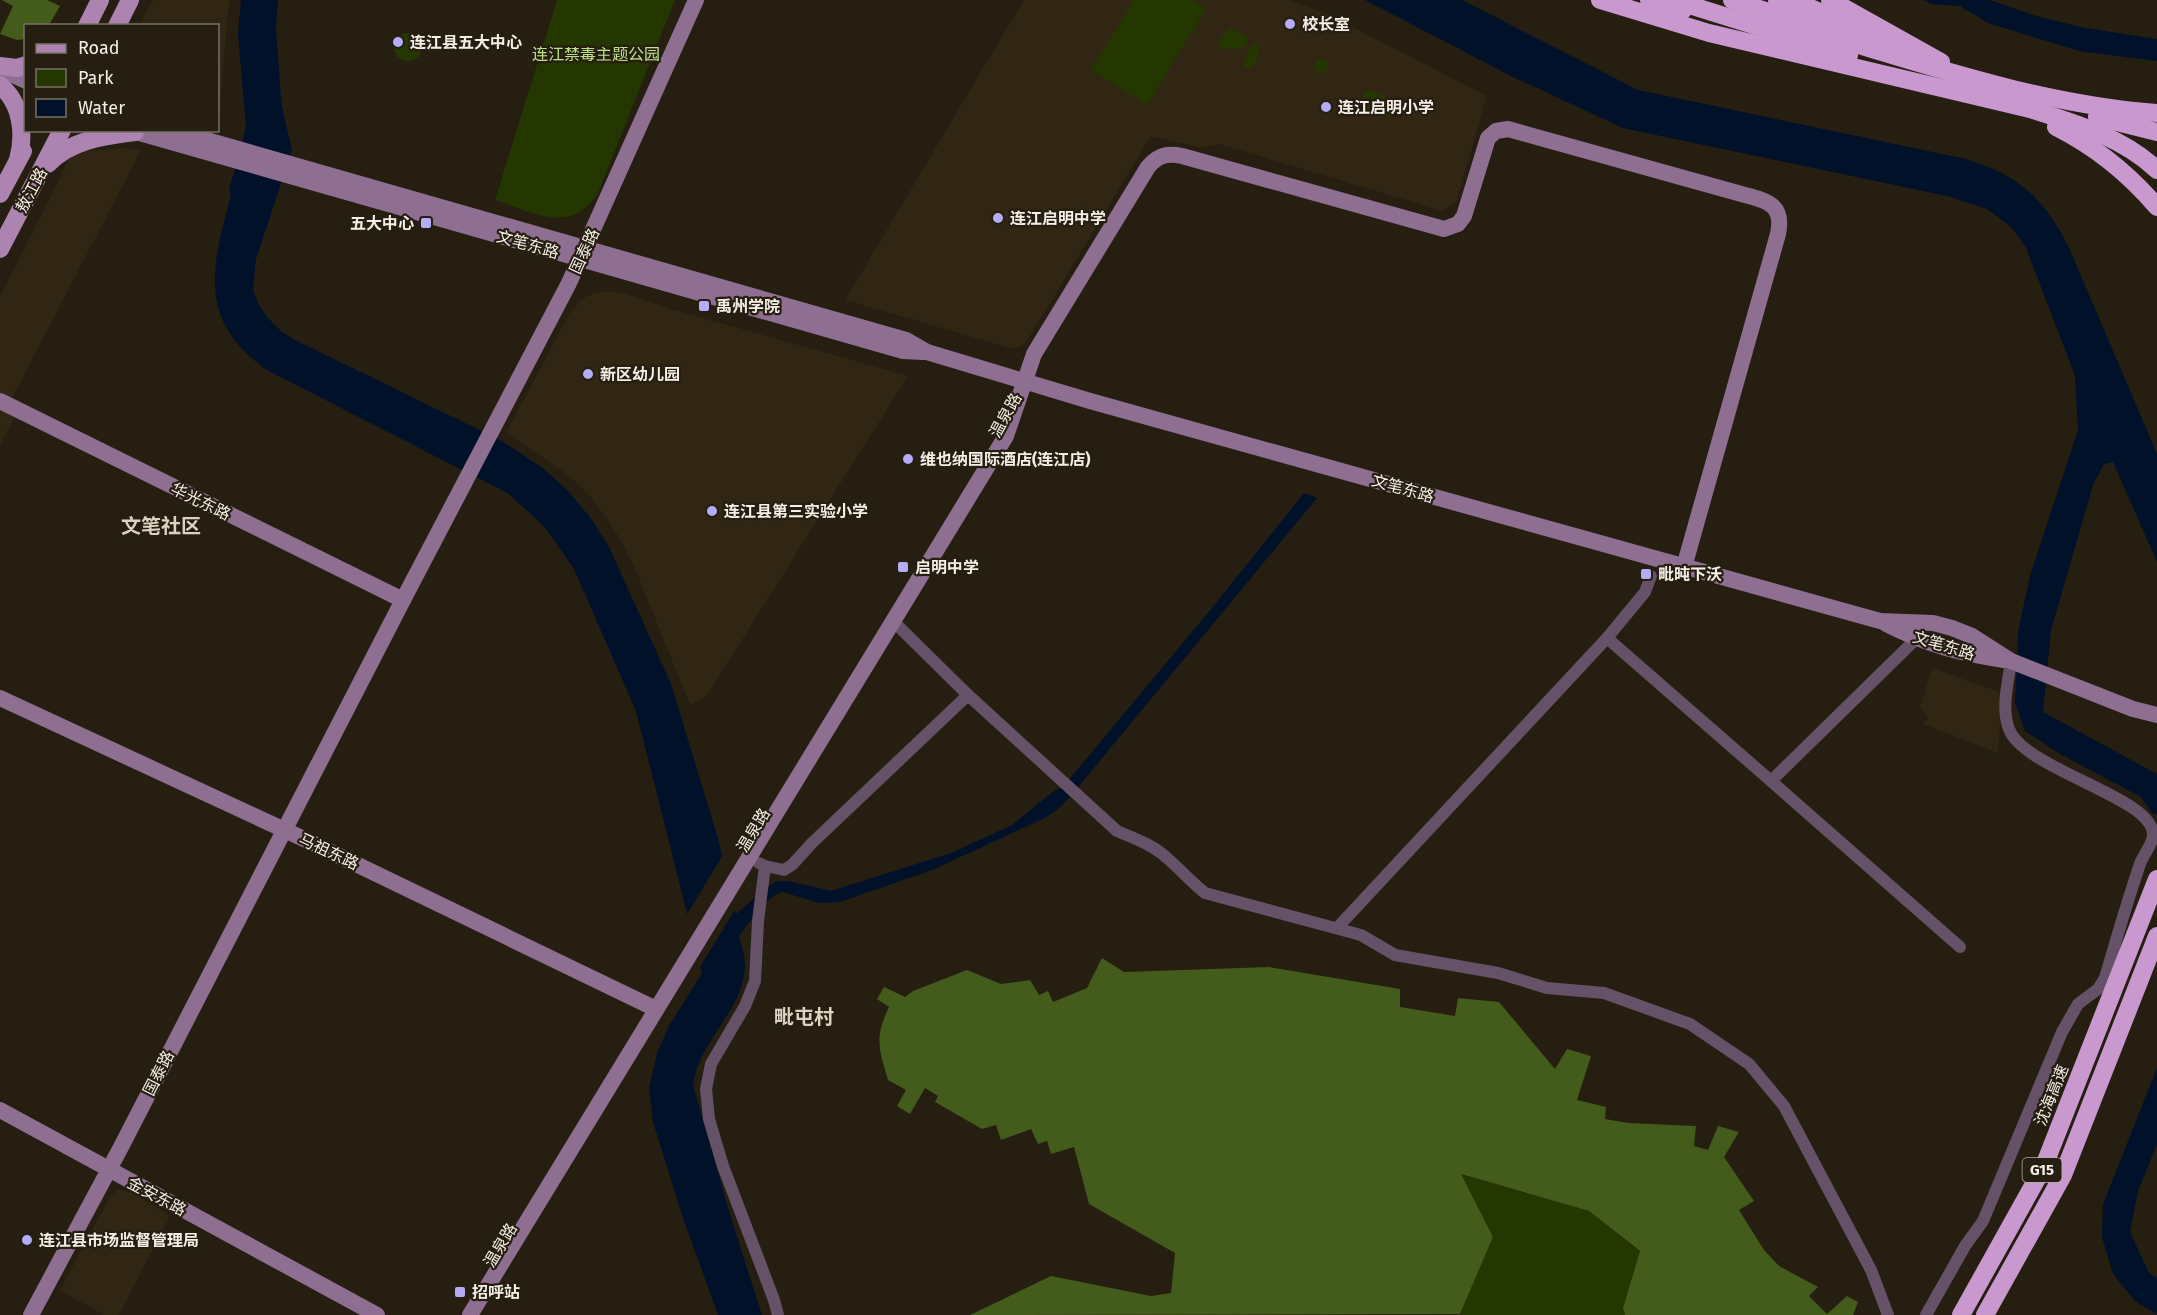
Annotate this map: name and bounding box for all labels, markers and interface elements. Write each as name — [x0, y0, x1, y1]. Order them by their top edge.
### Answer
place label: 校长室 — [1302, 15, 1350, 34]
marker: 校长室 — [1283, 17, 1297, 31]
legend — [24, 24, 219, 132]
place label: 连江县五大中心 — [409, 33, 522, 52]
marker: 连江县五大中心 — [391, 35, 405, 49]
text: Road — [78, 37, 120, 59]
park label: 连江禁毒主题公园 — [532, 45, 660, 64]
text: Park — [78, 67, 114, 89]
text: Water — [78, 97, 125, 119]
place label: 连江启明小学 — [1337, 98, 1434, 117]
marker: 连江启明小学 — [1319, 100, 1333, 114]
street label: 敖江路 — [12, 165, 51, 216]
place label: 连江启明中学 — [1009, 209, 1106, 228]
marker: 连江启明中学 — [991, 211, 1005, 225]
place label: 五大中心 — [350, 214, 414, 233]
marker: 五大中心 — [419, 216, 433, 230]
street label: 国泰路 — [566, 225, 603, 277]
street label: 文笔东路 — [494, 227, 561, 262]
place label: 禹州学院 — [716, 297, 780, 316]
marker: 禹州学院 — [697, 299, 711, 313]
place label: 新区幼儿园 — [600, 365, 680, 384]
marker: 新区幼儿园 — [581, 367, 595, 381]
street label: 温泉路 — [985, 390, 1025, 441]
place label: 维也纳国际酒店(连江店) — [920, 450, 1090, 469]
marker: 维也纳国际酒店(连江店) — [901, 452, 915, 466]
street label: 文笔东路 — [1369, 471, 1436, 506]
street label: 华光东路 — [168, 479, 234, 524]
place label: 连江县第三实验小学 — [723, 502, 868, 521]
marker: 连江县第三实验小学 — [705, 504, 719, 518]
district label: 文笔社区 — [121, 514, 201, 538]
place label: 启明中学 — [915, 558, 979, 577]
marker: 启明中学 — [896, 560, 910, 574]
place label: 毗旽下沃 — [1658, 565, 1722, 584]
marker: 毗旽下沃 — [1639, 567, 1653, 581]
street label: 文笔东路 — [1910, 627, 1977, 664]
street label: 温泉路 — [733, 805, 774, 856]
street label: 马祖东路 — [296, 829, 362, 874]
district label: 毗屯村 — [774, 1005, 834, 1029]
street label: 国泰路 — [139, 1048, 178, 1099]
street label: 沈海高速 — [2031, 1062, 2072, 1128]
road number: G15 — [2022, 1158, 2062, 1182]
street label: 金安东路 — [124, 1173, 189, 1220]
street label: 温泉路 — [480, 1220, 521, 1271]
place label: 连江县市场监督管理局 — [38, 1231, 199, 1250]
marker: 连江县市场监督管理局 — [20, 1233, 34, 1247]
place label: 招呼站 — [472, 1283, 520, 1302]
marker: 招呼站 — [453, 1285, 467, 1299]

